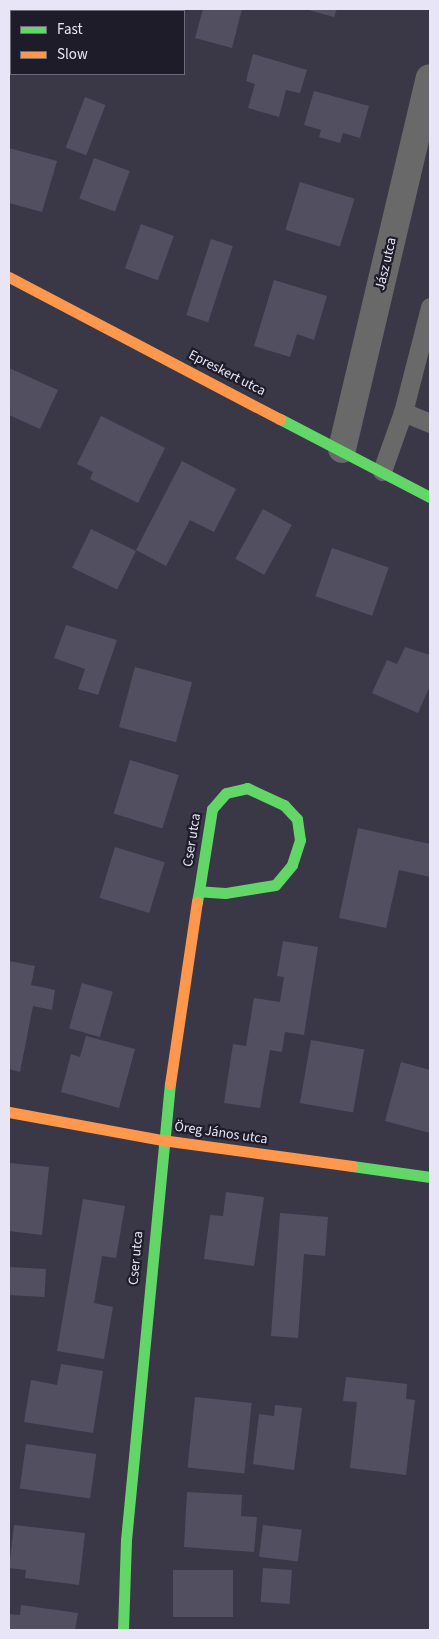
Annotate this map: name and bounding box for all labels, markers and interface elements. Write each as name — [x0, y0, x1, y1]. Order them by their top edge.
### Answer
legend — [10, 10, 185, 75]
text: Fast — [57, 19, 83, 40]
text: Slow — [57, 44, 88, 65]
street label: Jász utca — [372, 236, 400, 292]
street label: Epreskert utca — [186, 346, 268, 400]
street label: Cser utca — [179, 812, 205, 868]
street label: Öreg János utca — [173, 1118, 269, 1148]
street label: Cser utca — [125, 1230, 147, 1286]

